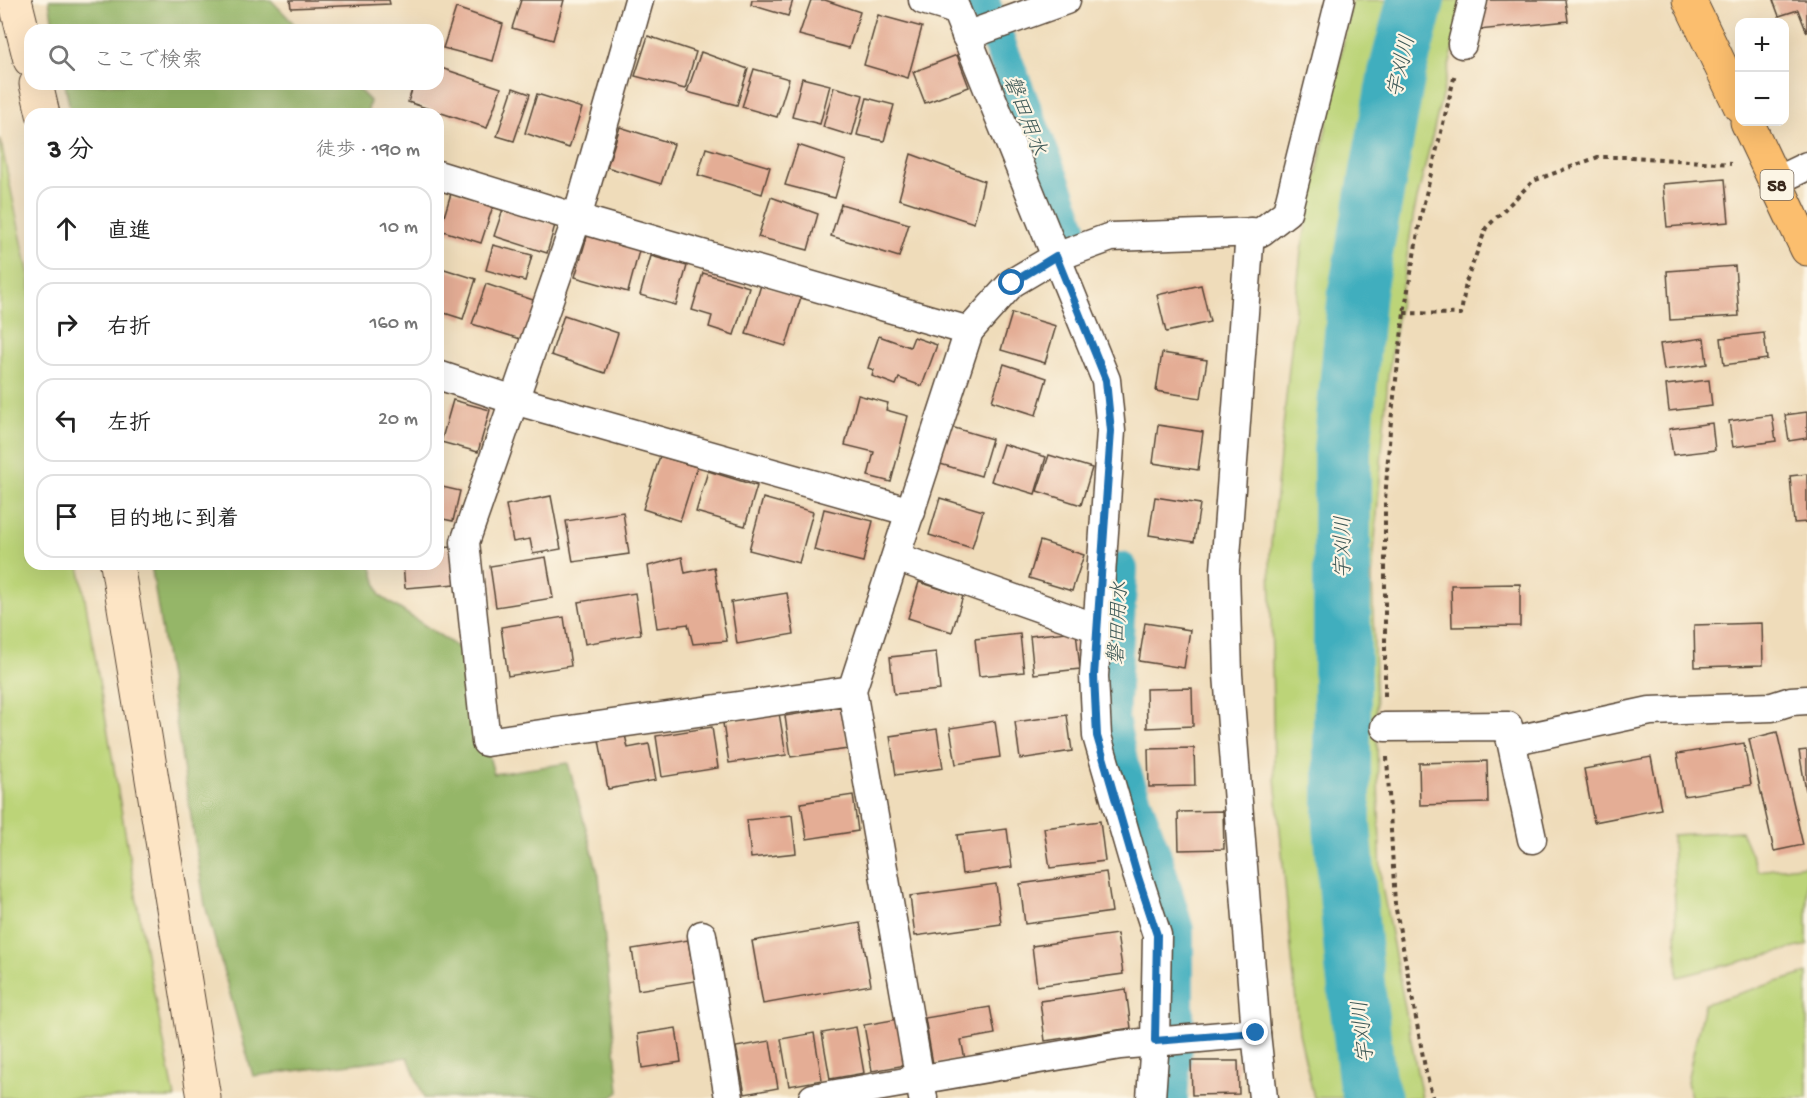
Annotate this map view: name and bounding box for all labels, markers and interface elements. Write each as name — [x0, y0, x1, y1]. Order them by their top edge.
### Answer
map controls — [1735, 18, 1789, 126]
button: + — [1735, 18, 1789, 72]
search box — [24, 24, 444, 90]
water label: 宇刈川 — [1383, 33, 1423, 100]
icon: search — [45, 41, 78, 74]
text: ここで検索 — [93, 49, 203, 75]
water label: 磐田用水 — [996, 72, 1051, 160]
button: − — [1735, 72, 1789, 126]
text: 3 分 — [48, 137, 94, 168]
text: 徒歩 · 190 m — [316, 140, 420, 163]
road number: 58 — [1760, 170, 1794, 200]
icon: ahead — [50, 212, 83, 245]
text: 10 m — [380, 217, 418, 240]
text: 直進 — [107, 220, 151, 246]
route start — [998, 269, 1024, 295]
icon: right — [50, 308, 83, 341]
text: 160 m — [369, 313, 418, 336]
text: 右折 — [107, 316, 151, 342]
icon: left — [50, 404, 83, 437]
text: 20 m — [378, 409, 418, 432]
text: 左折 — [107, 412, 151, 438]
icon: arrive — [50, 500, 83, 533]
text: 目的地に到着 — [107, 508, 239, 534]
water label: 宇刈川 — [1332, 516, 1358, 579]
water label: 磐田用水 — [1104, 580, 1135, 666]
water label: 宇刈川 — [1349, 999, 1381, 1064]
route end — [1242, 1019, 1268, 1045]

